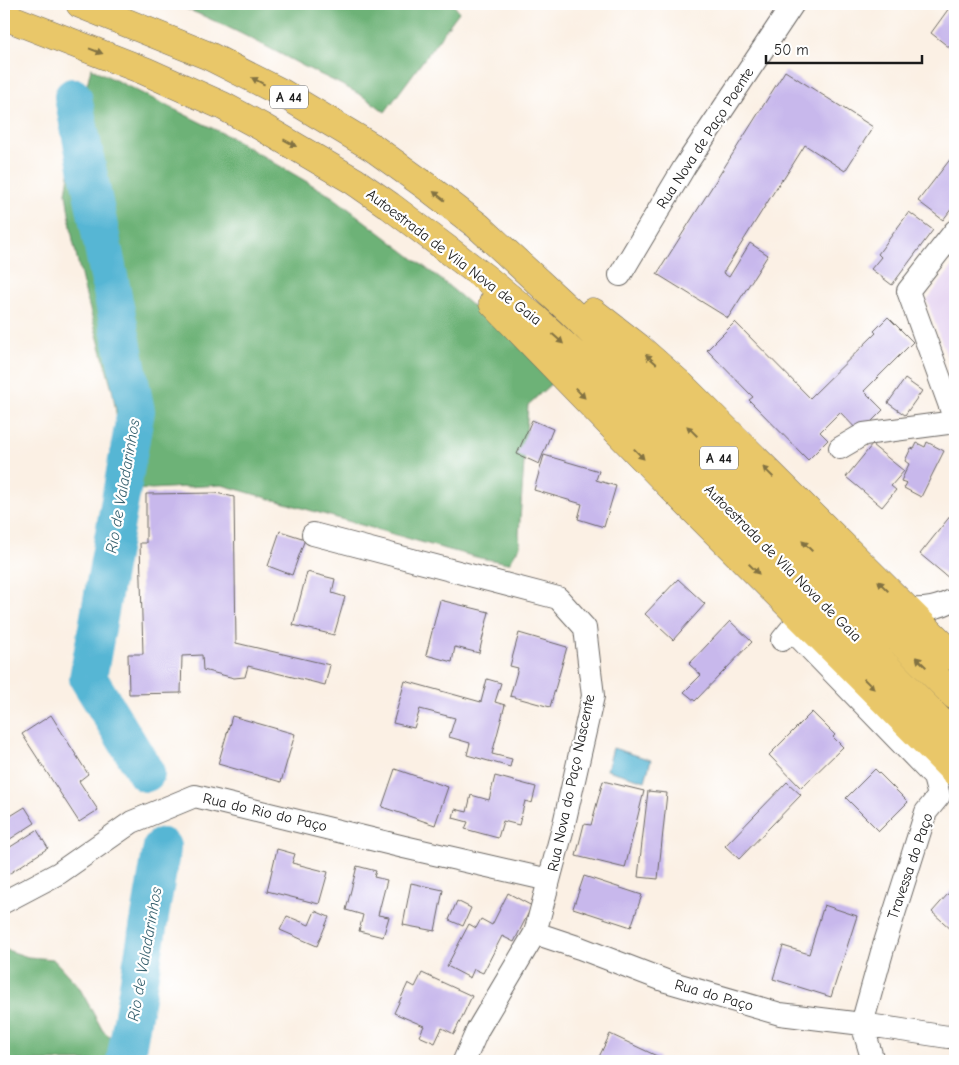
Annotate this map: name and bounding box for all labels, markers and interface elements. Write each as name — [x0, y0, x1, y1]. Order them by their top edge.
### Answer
scale bar — [766, 32, 923, 64]
text: 50 m — [774, 41, 809, 59]
one-way arrow — [89, 47, 104, 55]
street label: Rua Nova de Paço Poente — [653, 64, 758, 212]
one-way arrow — [251, 76, 265, 85]
road number: A 44 — [270, 85, 308, 108]
one-way arrow — [284, 138, 297, 147]
street label: Autoestrada de Vila Nova de Gaia — [363, 185, 545, 329]
one-way arrow — [433, 190, 446, 201]
one-way arrow — [552, 333, 564, 345]
one-way arrow — [645, 354, 657, 365]
one-way arrow — [574, 387, 586, 399]
water label: Rio de Valadarinhos — [102, 417, 144, 555]
one-way arrow — [686, 425, 698, 437]
road number: A 44 — [700, 446, 738, 469]
one-way arrow — [633, 447, 645, 459]
one-way arrow — [762, 466, 774, 478]
street label: Autoestrada de Vila Nova de Gaia — [701, 481, 865, 645]
one-way arrow — [801, 540, 813, 552]
one-way arrow — [748, 563, 760, 575]
one-way arrow — [878, 580, 890, 592]
one-way arrow — [915, 656, 927, 668]
one-way arrow — [863, 677, 875, 689]
street label: Rua Nova do Paço Nascente — [543, 692, 599, 873]
street label: Rua do Rio do Paço — [201, 789, 329, 835]
street label: Travessa do Paço — [883, 810, 937, 922]
water label: Rio de Valadarinhos — [124, 885, 166, 1023]
street label: Rua do Paço — [673, 975, 755, 1015]

